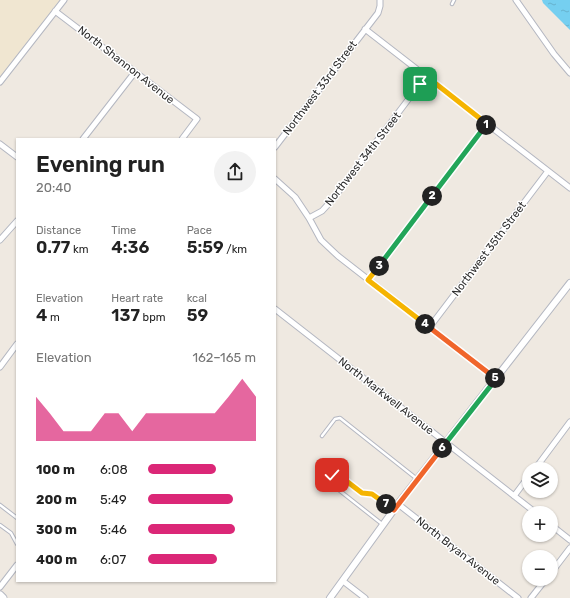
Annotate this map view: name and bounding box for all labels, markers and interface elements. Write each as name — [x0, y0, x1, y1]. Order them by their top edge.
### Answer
street label: North Shannon Avenue — [75, 23, 177, 107]
street label: Northwest 33rd Street — [280, 38, 360, 138]
pin — [403, 67, 437, 101]
icon: arrive — [409, 73, 431, 95]
street label: Northwest 34th Street — [322, 109, 404, 208]
pin: 1 — [476, 115, 496, 135]
text: 1 — [483, 118, 489, 131]
text: Evening run — [36, 151, 165, 178]
button: share — [214, 151, 256, 193]
text: 20:40 — [36, 180, 72, 195]
pin: 2 — [422, 186, 442, 206]
text: 2 — [428, 189, 436, 202]
street label: Northwest 35th Street — [449, 199, 529, 299]
text: Distance — [36, 224, 81, 237]
text: Time — [111, 224, 136, 237]
text: Pace — [187, 224, 212, 237]
text: 0.77 — [36, 237, 70, 257]
text: 4:36 — [111, 237, 149, 257]
text: 5:59 — [187, 237, 224, 257]
text: km — [70, 243, 89, 256]
text: /km — [224, 243, 247, 256]
pin: 3 — [369, 256, 389, 276]
text: 3 — [375, 259, 383, 272]
text: Elevation — [36, 292, 83, 305]
text: Heart rate — [111, 292, 163, 305]
text: kcal — [187, 292, 207, 305]
text: 4 — [36, 305, 47, 325]
text: 137 — [111, 305, 140, 325]
text: 59 — [187, 305, 208, 325]
text: m — [47, 311, 60, 324]
text: bpm — [140, 311, 165, 324]
pin: 4 — [415, 314, 435, 334]
text: 4 — [421, 317, 429, 330]
text: Elevation — [36, 350, 92, 365]
text: 162–165 m — [192, 350, 256, 365]
street label: North Markwell Avenue — [336, 355, 436, 437]
pin: 5 — [485, 368, 505, 388]
text: 5 — [491, 371, 499, 384]
pin: 6 — [432, 438, 452, 458]
text: 6 — [438, 441, 446, 454]
pin — [315, 458, 349, 492]
text: 100 m — [36, 462, 75, 477]
text: 6:08 — [100, 462, 128, 477]
map controls — [522, 462, 558, 586]
button: layers — [522, 462, 558, 498]
icon: check — [321, 464, 343, 486]
text: 200 m — [36, 492, 77, 507]
text: 5:49 — [100, 492, 127, 507]
pin: 7 — [376, 494, 396, 514]
text: 7 — [383, 497, 389, 510]
button: + — [522, 506, 558, 542]
street label: North Bryan Avenue — [413, 514, 503, 588]
text: 300 m — [36, 522, 77, 537]
text: 5:46 — [100, 522, 127, 537]
button: − — [522, 550, 558, 586]
text: 400 m — [36, 552, 77, 567]
text: 6:07 — [100, 552, 126, 567]

